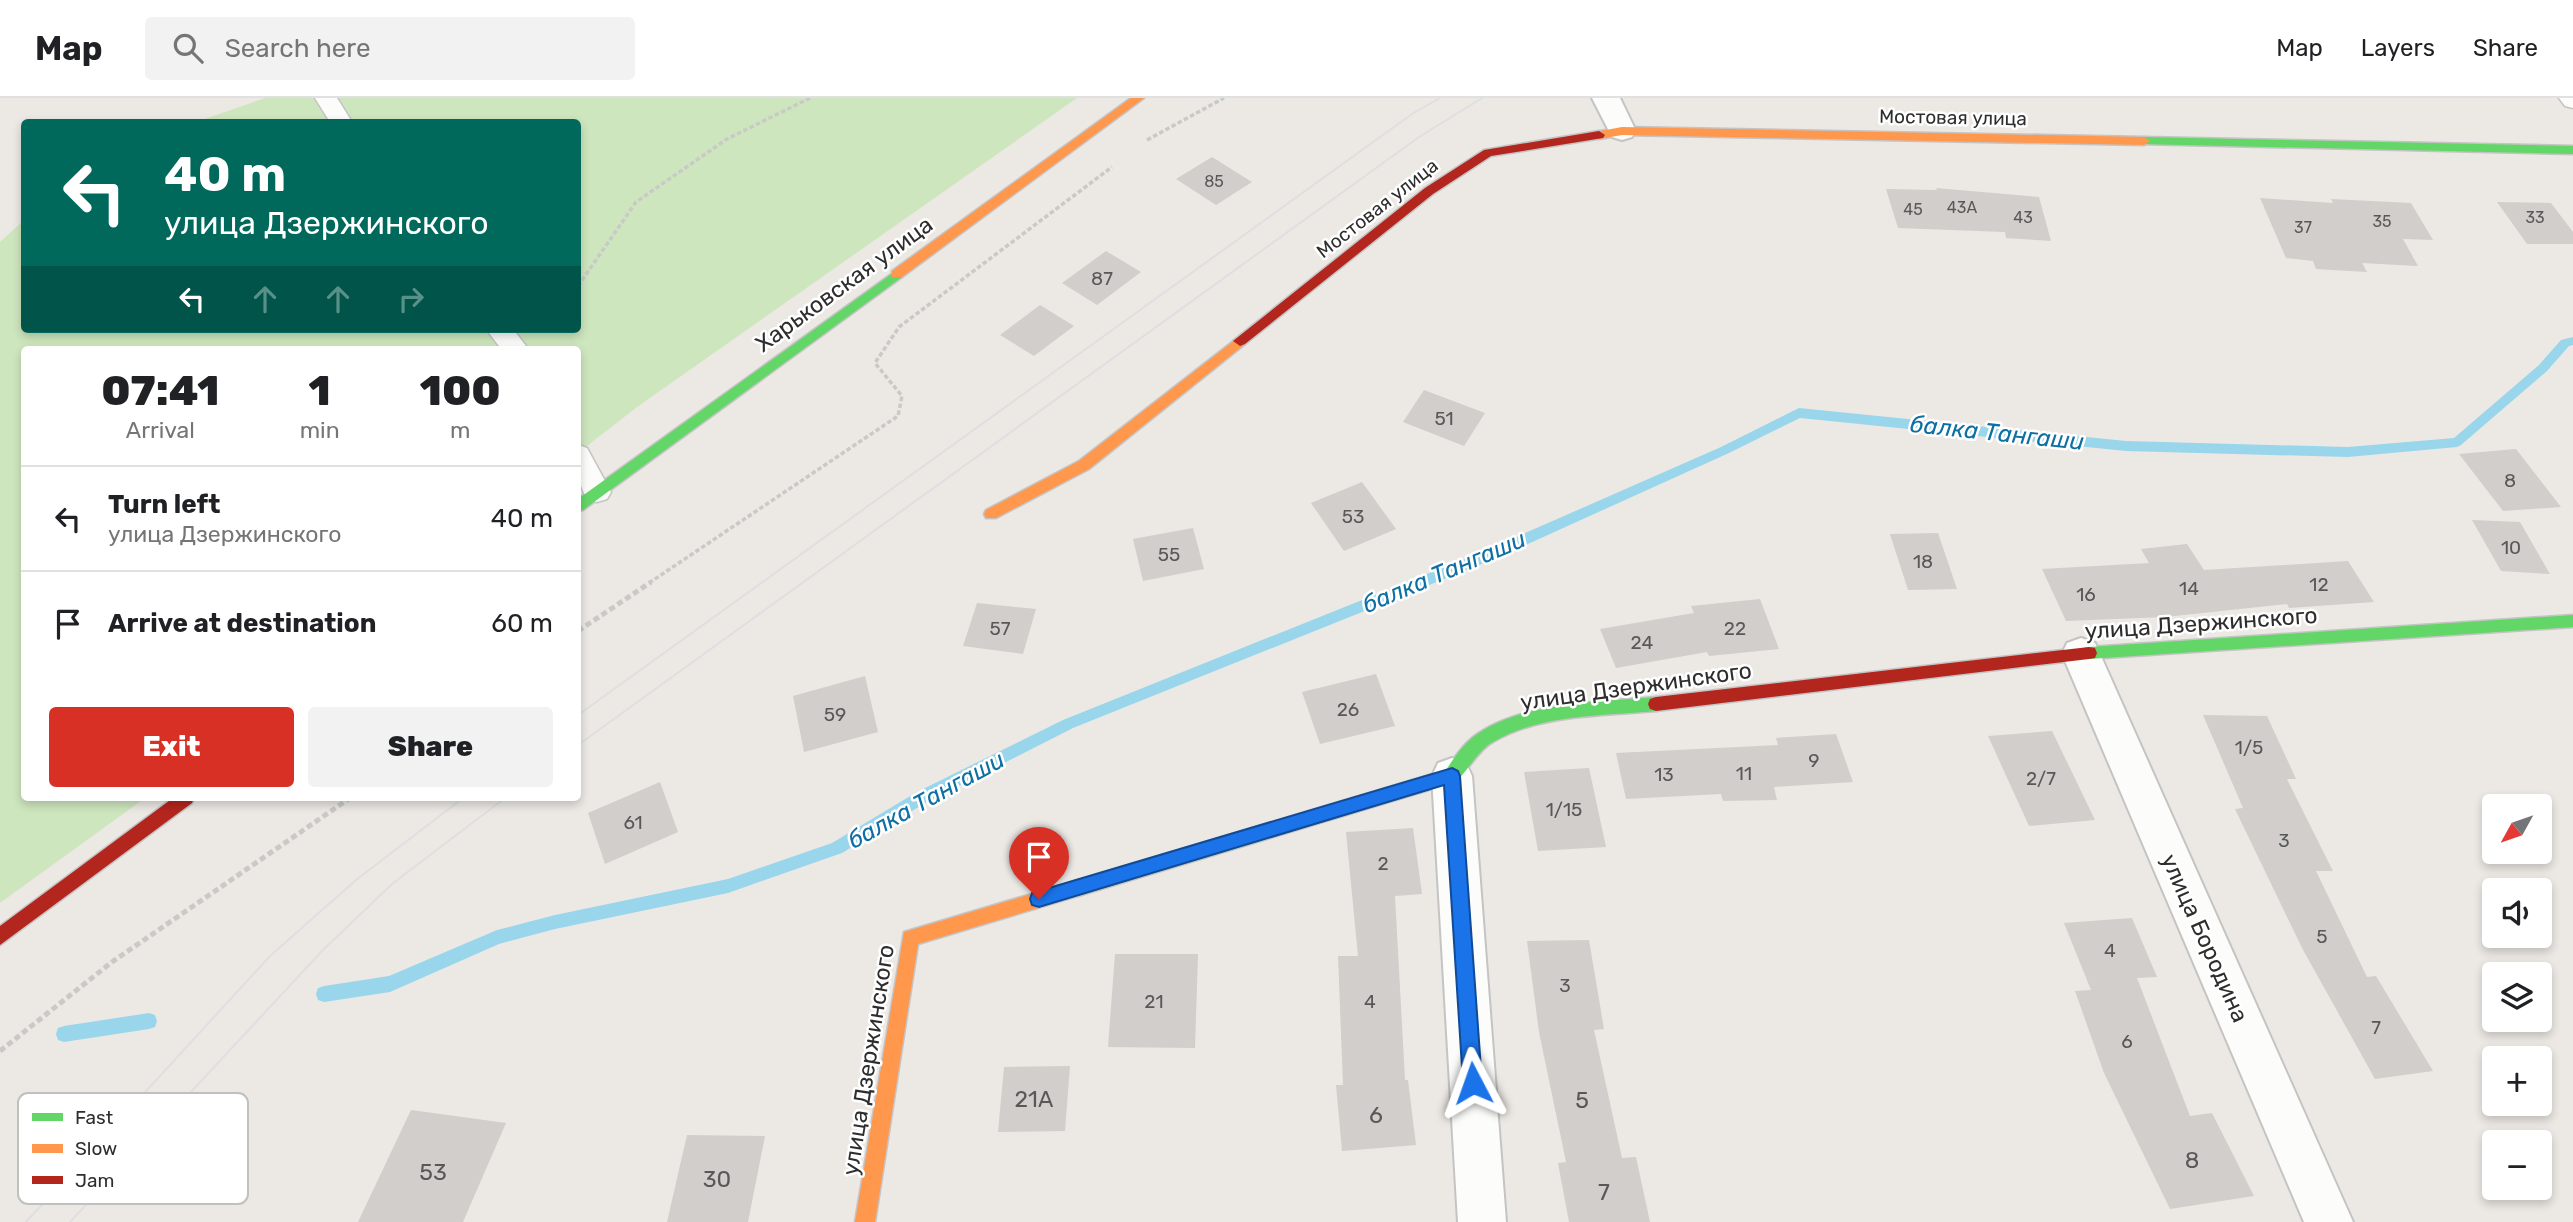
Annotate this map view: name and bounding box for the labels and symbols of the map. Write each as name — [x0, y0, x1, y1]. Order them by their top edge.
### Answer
street label: Мостовая улица — [1879, 105, 2027, 130]
street label: Мостовая улица — [1312, 154, 1443, 263]
house number: 85 — [1204, 172, 1224, 191]
house number: 43А — [1947, 198, 1977, 217]
house number: 45 — [1903, 200, 1923, 219]
house number: 43 — [2013, 208, 2033, 227]
house number: 33 — [2525, 208, 2545, 227]
street label: Харьковская улица — [750, 210, 938, 358]
house number: 35 — [2372, 212, 2392, 231]
house number: 37 — [2294, 218, 2312, 237]
house number: 87 — [1091, 267, 1113, 290]
house number: 51 — [1434, 407, 1454, 430]
water label: балка Тангаши — [1909, 410, 2085, 456]
house number: 8 — [2504, 469, 2516, 492]
house number: 53 — [1342, 505, 1364, 528]
water label: балка Тангаши — [1358, 525, 1530, 619]
house number: 10 — [2501, 536, 2521, 559]
house number: 55 — [1158, 543, 1180, 566]
house number: 18 — [1913, 550, 1933, 573]
house number: 12 — [2309, 573, 2329, 596]
house number: 14 — [2179, 577, 2199, 600]
house number: 16 — [2076, 583, 2096, 606]
street label: улица Дзержинского — [2084, 601, 2318, 645]
house number: 57 — [989, 617, 1011, 640]
house number: 22 — [1724, 617, 1746, 640]
house number: 24 — [1631, 631, 1654, 654]
street label: улица Дзержинского — [1519, 656, 1753, 716]
house number: 26 — [1337, 698, 1359, 721]
house number: 59 — [824, 703, 846, 726]
house number: 1/5 — [2235, 736, 2263, 759]
water label: балка Тангаши — [843, 745, 1009, 855]
house number: 9 — [1808, 749, 1820, 772]
house number: 11 — [1736, 762, 1752, 785]
house number: 13 — [1654, 763, 1674, 786]
house number: 2/7 — [2026, 767, 2056, 790]
north arrow — [2482, 794, 2552, 864]
house number: 1/15 — [1546, 798, 1582, 821]
house number: 61 — [623, 811, 643, 834]
pin — [1009, 827, 1069, 899]
house number: 3 — [2278, 829, 2290, 852]
street label: улица Бородина — [2155, 850, 2255, 1026]
house number: 2 — [1377, 852, 1389, 875]
house number: 5 — [2316, 925, 2328, 948]
house number: 4 — [2104, 939, 2116, 962]
street label: улица Дзержинского — [836, 943, 900, 1177]
house number: 3 — [1559, 974, 1571, 997]
house number: 21 — [1144, 990, 1164, 1013]
house number: 4 — [1364, 990, 1376, 1013]
house number: 7 — [2371, 1016, 2381, 1039]
house number: 6 — [2121, 1030, 2133, 1053]
position arrow — [1436, 1046, 1510, 1120]
house number: 21А — [1015, 1085, 1053, 1113]
house number: 5 — [1575, 1086, 1589, 1114]
legend — [18, 1093, 248, 1204]
house number: 6 — [1369, 1101, 1383, 1129]
text: Fast — [75, 1106, 114, 1129]
text: Slow — [75, 1137, 117, 1160]
house number: 8 — [2185, 1146, 2199, 1174]
house number: 53 — [419, 1158, 447, 1186]
house number: 30 — [703, 1165, 731, 1193]
text: Jam — [75, 1169, 114, 1192]
house number: 7 — [1598, 1178, 1610, 1206]

